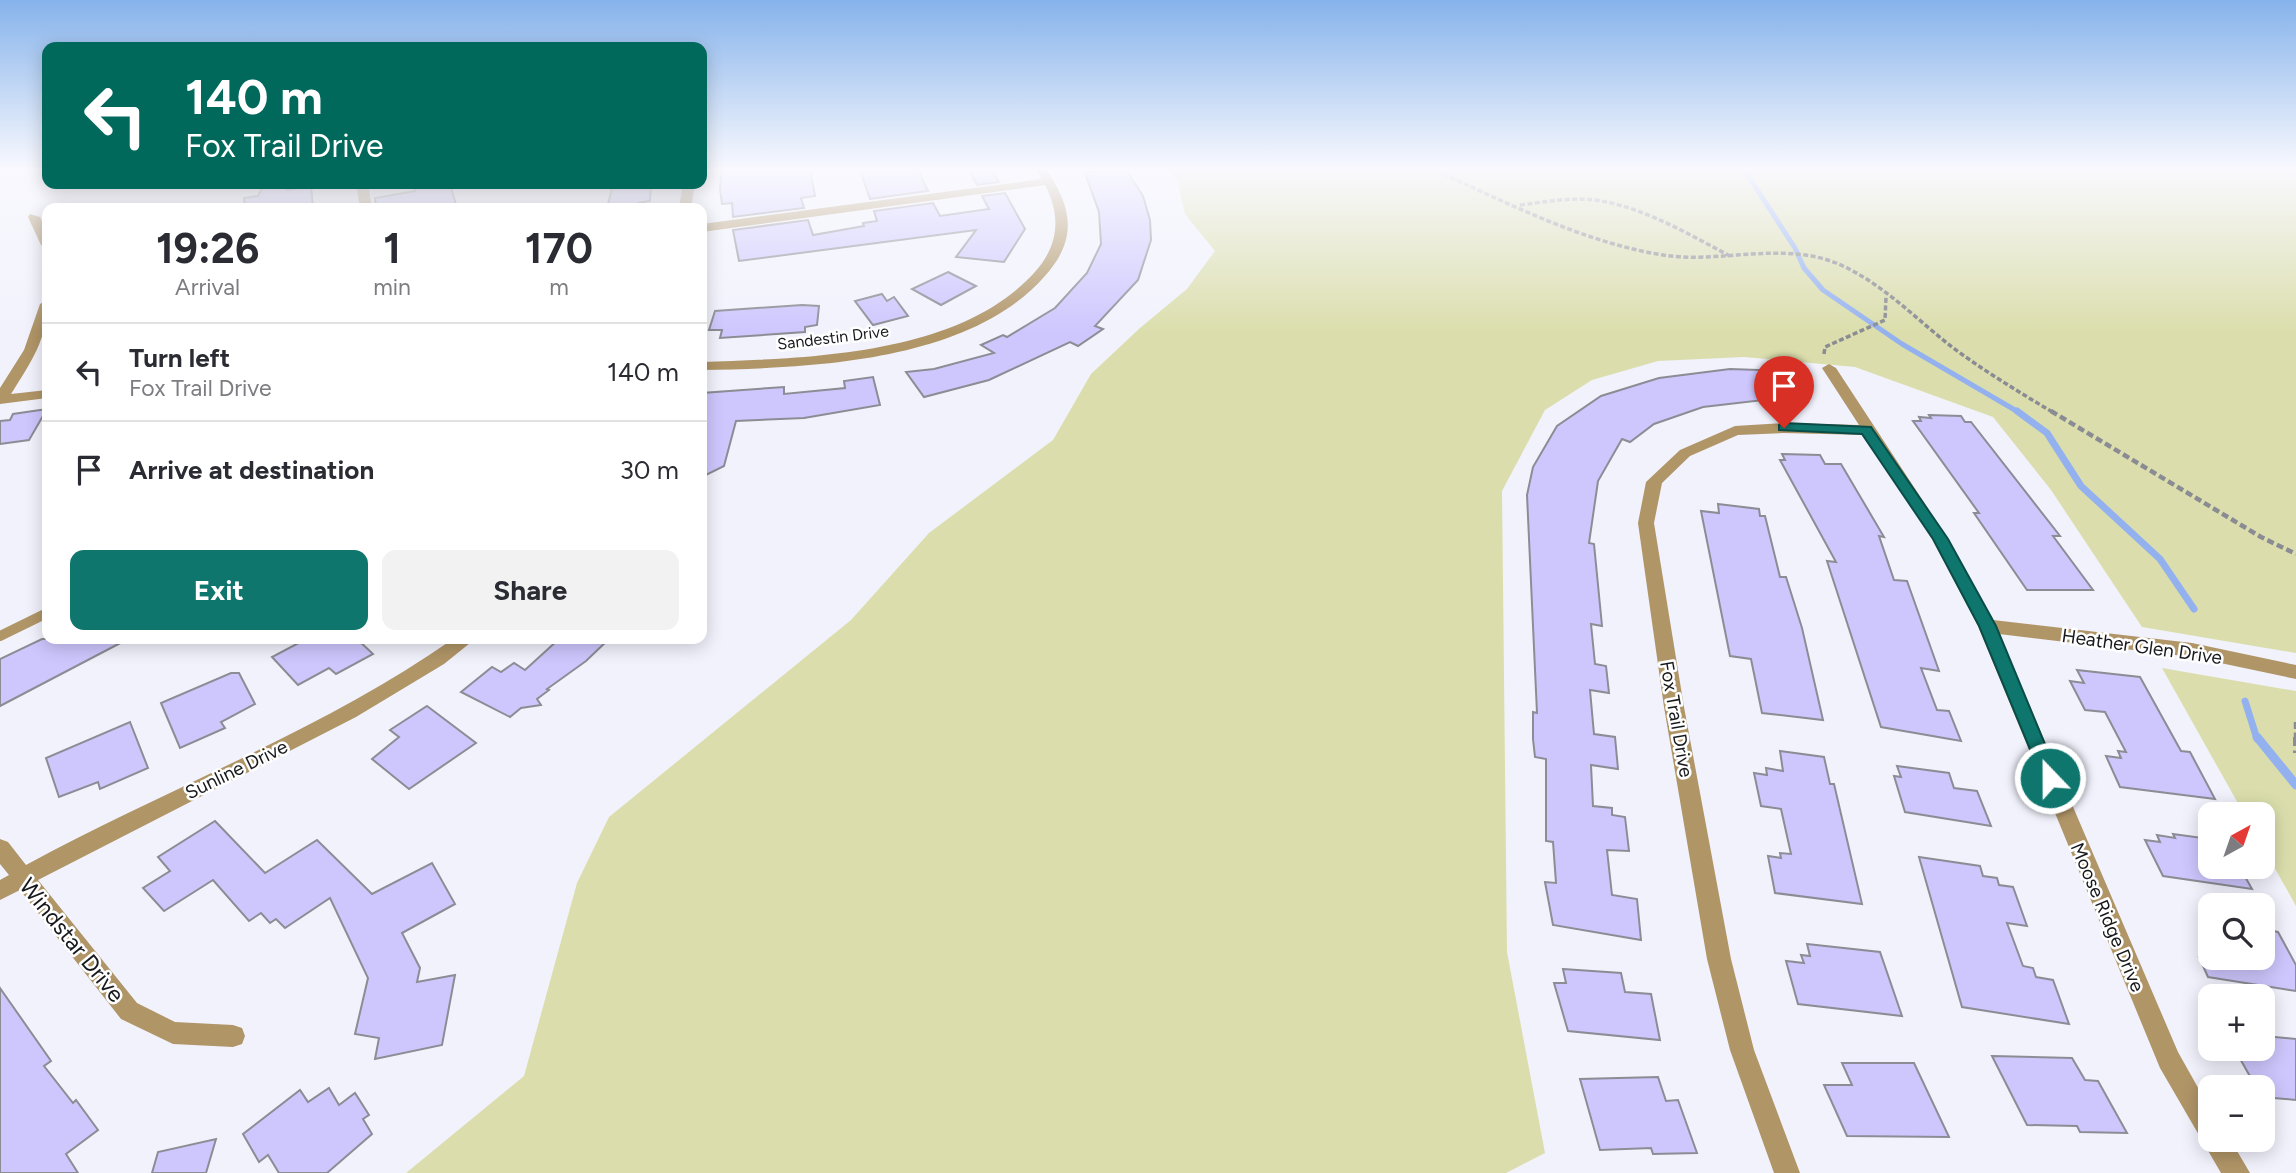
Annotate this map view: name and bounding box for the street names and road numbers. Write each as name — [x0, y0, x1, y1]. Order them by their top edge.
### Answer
street label: Sandestin Drive — [776, 321, 890, 354]
street label: Heather Glen Drive — [2060, 624, 2224, 669]
street label: Fox Trail Drive — [1655, 659, 1698, 779]
street label: Sunline Drive — [181, 735, 291, 804]
street label: Moose Ridge Drive — [2066, 839, 2149, 995]
street label: Windstar Drive — [13, 872, 131, 1008]

